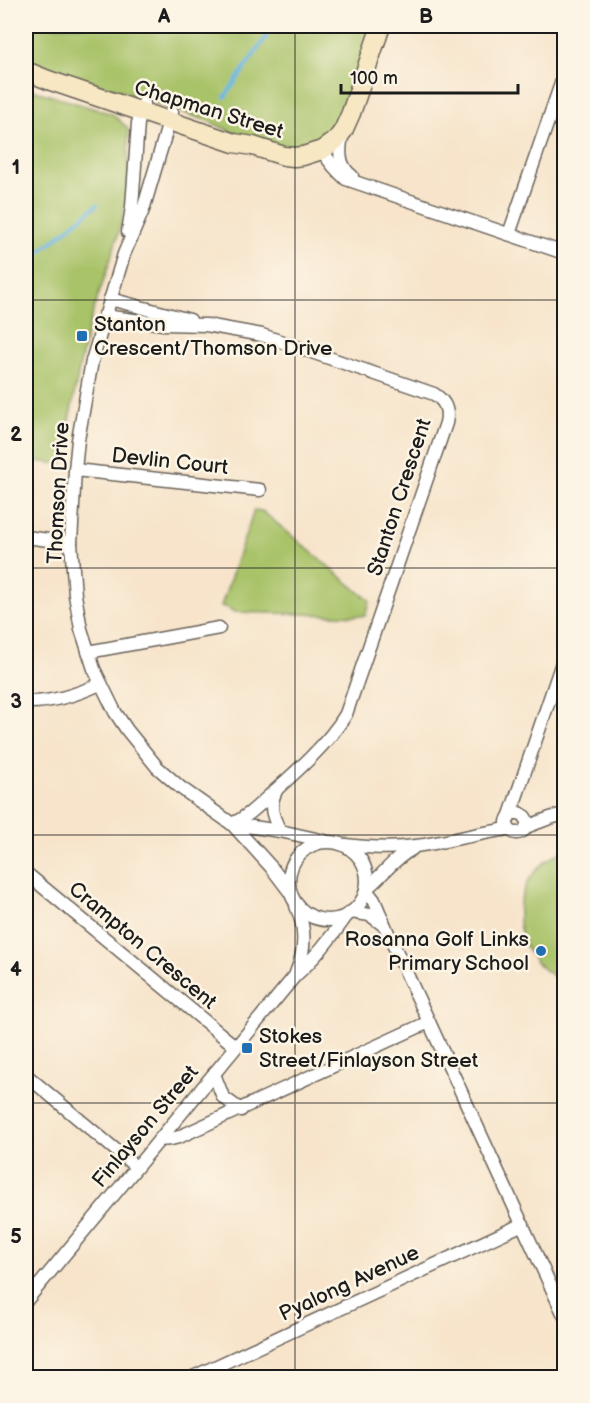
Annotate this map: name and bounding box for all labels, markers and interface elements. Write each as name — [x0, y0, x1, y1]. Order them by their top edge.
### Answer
text: A — [157, 5, 171, 29]
text: B — [419, 5, 433, 29]
scale bar — [341, 57, 518, 95]
text: 100 m — [350, 68, 398, 89]
street label: Chapman Street — [131, 75, 287, 144]
text: 1 — [12, 156, 20, 180]
place label: Stanton Crescent/Thomson Drive — [94, 312, 333, 361]
marker: Stanton Crescent/Thomson Drive — [75, 329, 89, 343]
street label: Stanton Crescent — [362, 415, 437, 579]
street label: Thomson Drive — [42, 421, 75, 565]
text: 2 — [10, 423, 22, 447]
street label: Devlin Court — [110, 443, 230, 480]
text: 3 — [10, 690, 22, 714]
street label: Crampton Crescent — [64, 876, 222, 1015]
place label: Rosanna Golf Links Primary School — [345, 927, 529, 976]
marker: Rosanna Golf Links Primary School — [534, 944, 548, 958]
text: 4 — [10, 958, 22, 982]
place label: Stokes Street/Finlayson Street — [259, 1024, 479, 1073]
marker: Stokes Street/Finlayson Street — [240, 1041, 254, 1055]
street label: Finlayson Street — [87, 1060, 204, 1193]
text: 5 — [10, 1225, 22, 1249]
street label: Pyalong Avenue — [275, 1240, 423, 1327]

